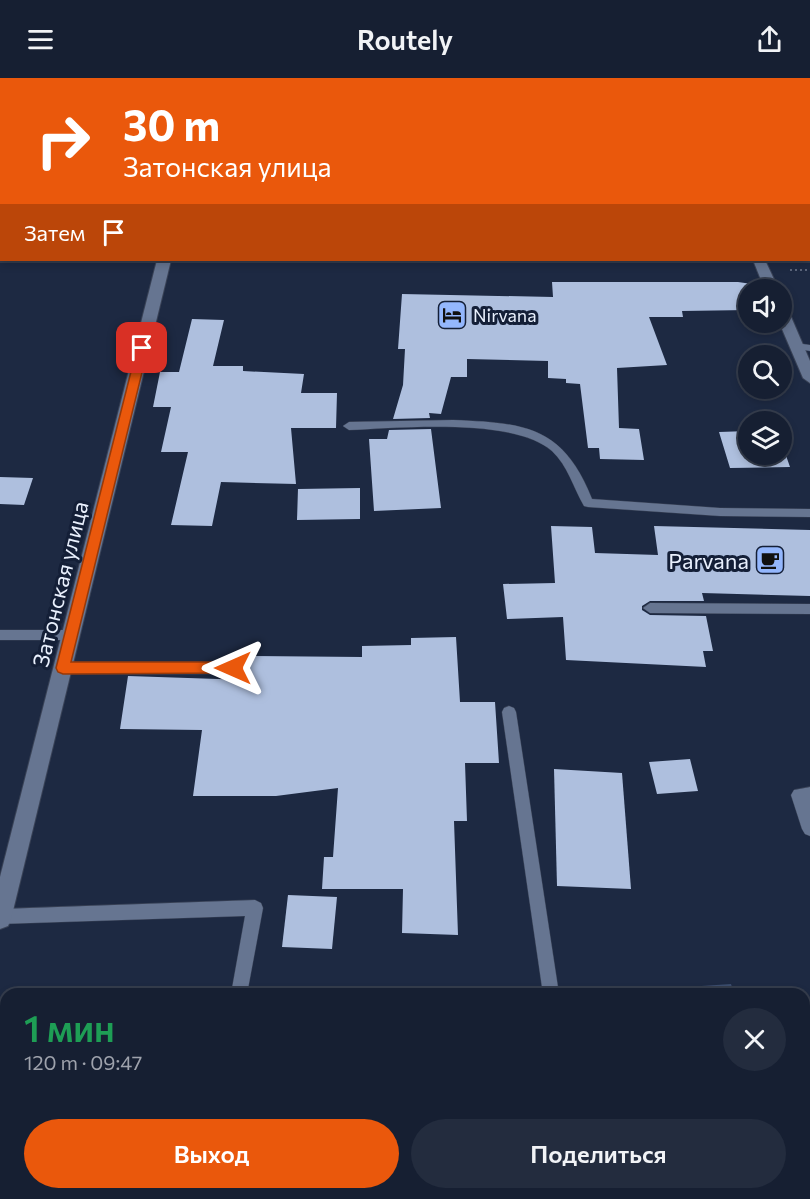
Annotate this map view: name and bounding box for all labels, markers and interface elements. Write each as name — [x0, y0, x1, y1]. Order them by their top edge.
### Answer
icon: menu — [24, 23, 57, 56]
text: Routely — [357, 23, 453, 56]
icon: share — [753, 23, 786, 56]
text: 30 m — [123, 98, 220, 150]
icon: right — [24, 102, 102, 180]
text: Затонская улица — [123, 150, 332, 183]
icon: arrive — [97, 216, 130, 249]
text: Затем — [24, 219, 85, 246]
map controls — [738, 279, 792, 465]
button: sound — [738, 279, 792, 333]
hotel icon: Nirvana — [436, 299, 468, 331]
place label: Nirvana — [473, 304, 537, 326]
pin — [116, 322, 167, 373]
icon: arrive — [125, 331, 158, 364]
button: search — [738, 345, 792, 399]
button: layers — [738, 411, 792, 465]
street label: Затонская улица — [26, 498, 94, 670]
cafe icon: Parvana — [754, 544, 786, 576]
place label: Parvana — [668, 547, 749, 574]
position arrow — [201, 636, 265, 700]
text: 1 мин — [24, 1005, 115, 1049]
button: close — [723, 1008, 786, 1071]
text: 120 m · 09:47 — [24, 1050, 142, 1074]
button: Выход — [24, 1119, 399, 1188]
button: Поделиться — [411, 1119, 786, 1188]

